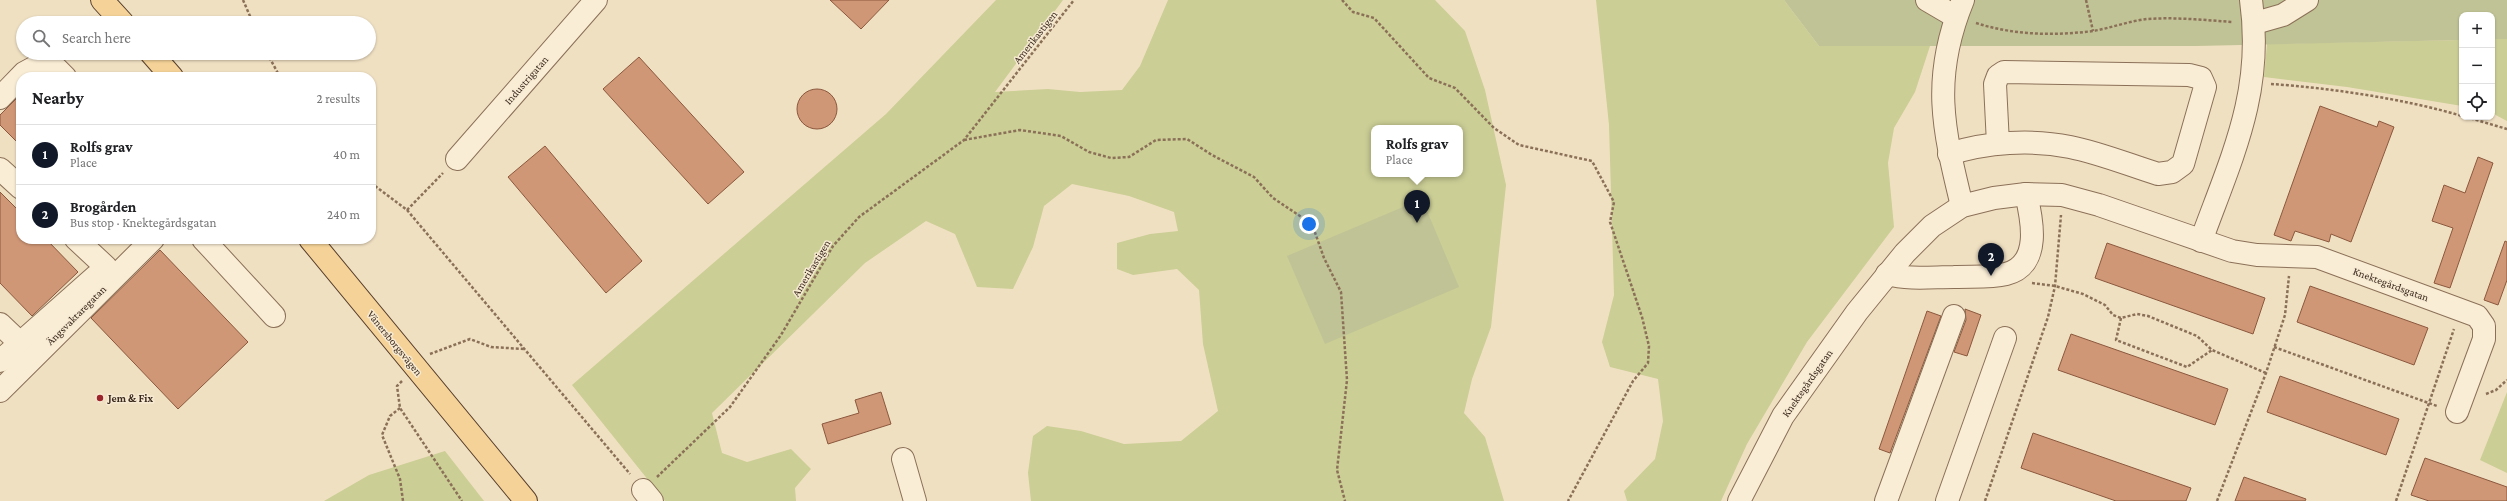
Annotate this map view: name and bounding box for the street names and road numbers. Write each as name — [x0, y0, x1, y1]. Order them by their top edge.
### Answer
street label: Amerikastigen — [1011, 8, 1060, 66]
street label: Industrigatan — [502, 53, 551, 107]
street label: Amerikastigen — [789, 237, 833, 299]
street label: Knektegårdsgatan — [2351, 265, 2431, 304]
street label: Ängsvaktaregatan — [44, 283, 109, 348]
street label: Vänersborgsvägen — [364, 308, 425, 379]
street label: Knektegårdsgatan — [1779, 347, 1836, 420]

